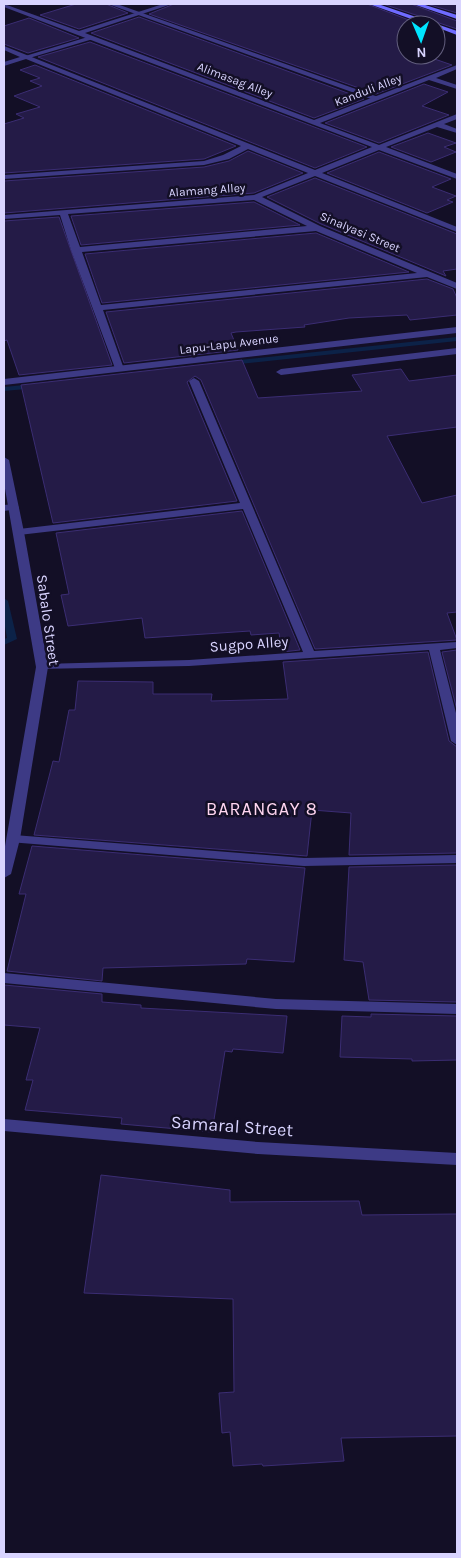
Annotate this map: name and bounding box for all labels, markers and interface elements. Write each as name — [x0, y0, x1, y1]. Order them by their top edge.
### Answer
north arrow — [396, 15, 446, 65]
text: N — [416, 44, 427, 61]
street label: Alimasag Alley — [195, 59, 275, 101]
street label: Kanduli Alley — [333, 71, 404, 109]
street label: Alamang Alley — [168, 180, 246, 200]
street label: Sinalyasi Street — [318, 209, 403, 255]
street label: Lapu-Lapu Avenue — [179, 331, 279, 357]
street label: Sabalo Street — [33, 573, 63, 667]
street label: Sugpo Alley — [209, 632, 289, 656]
district label: BARANGAY 8 — [206, 798, 318, 820]
street label: Samaral Street — [170, 1111, 294, 1141]

